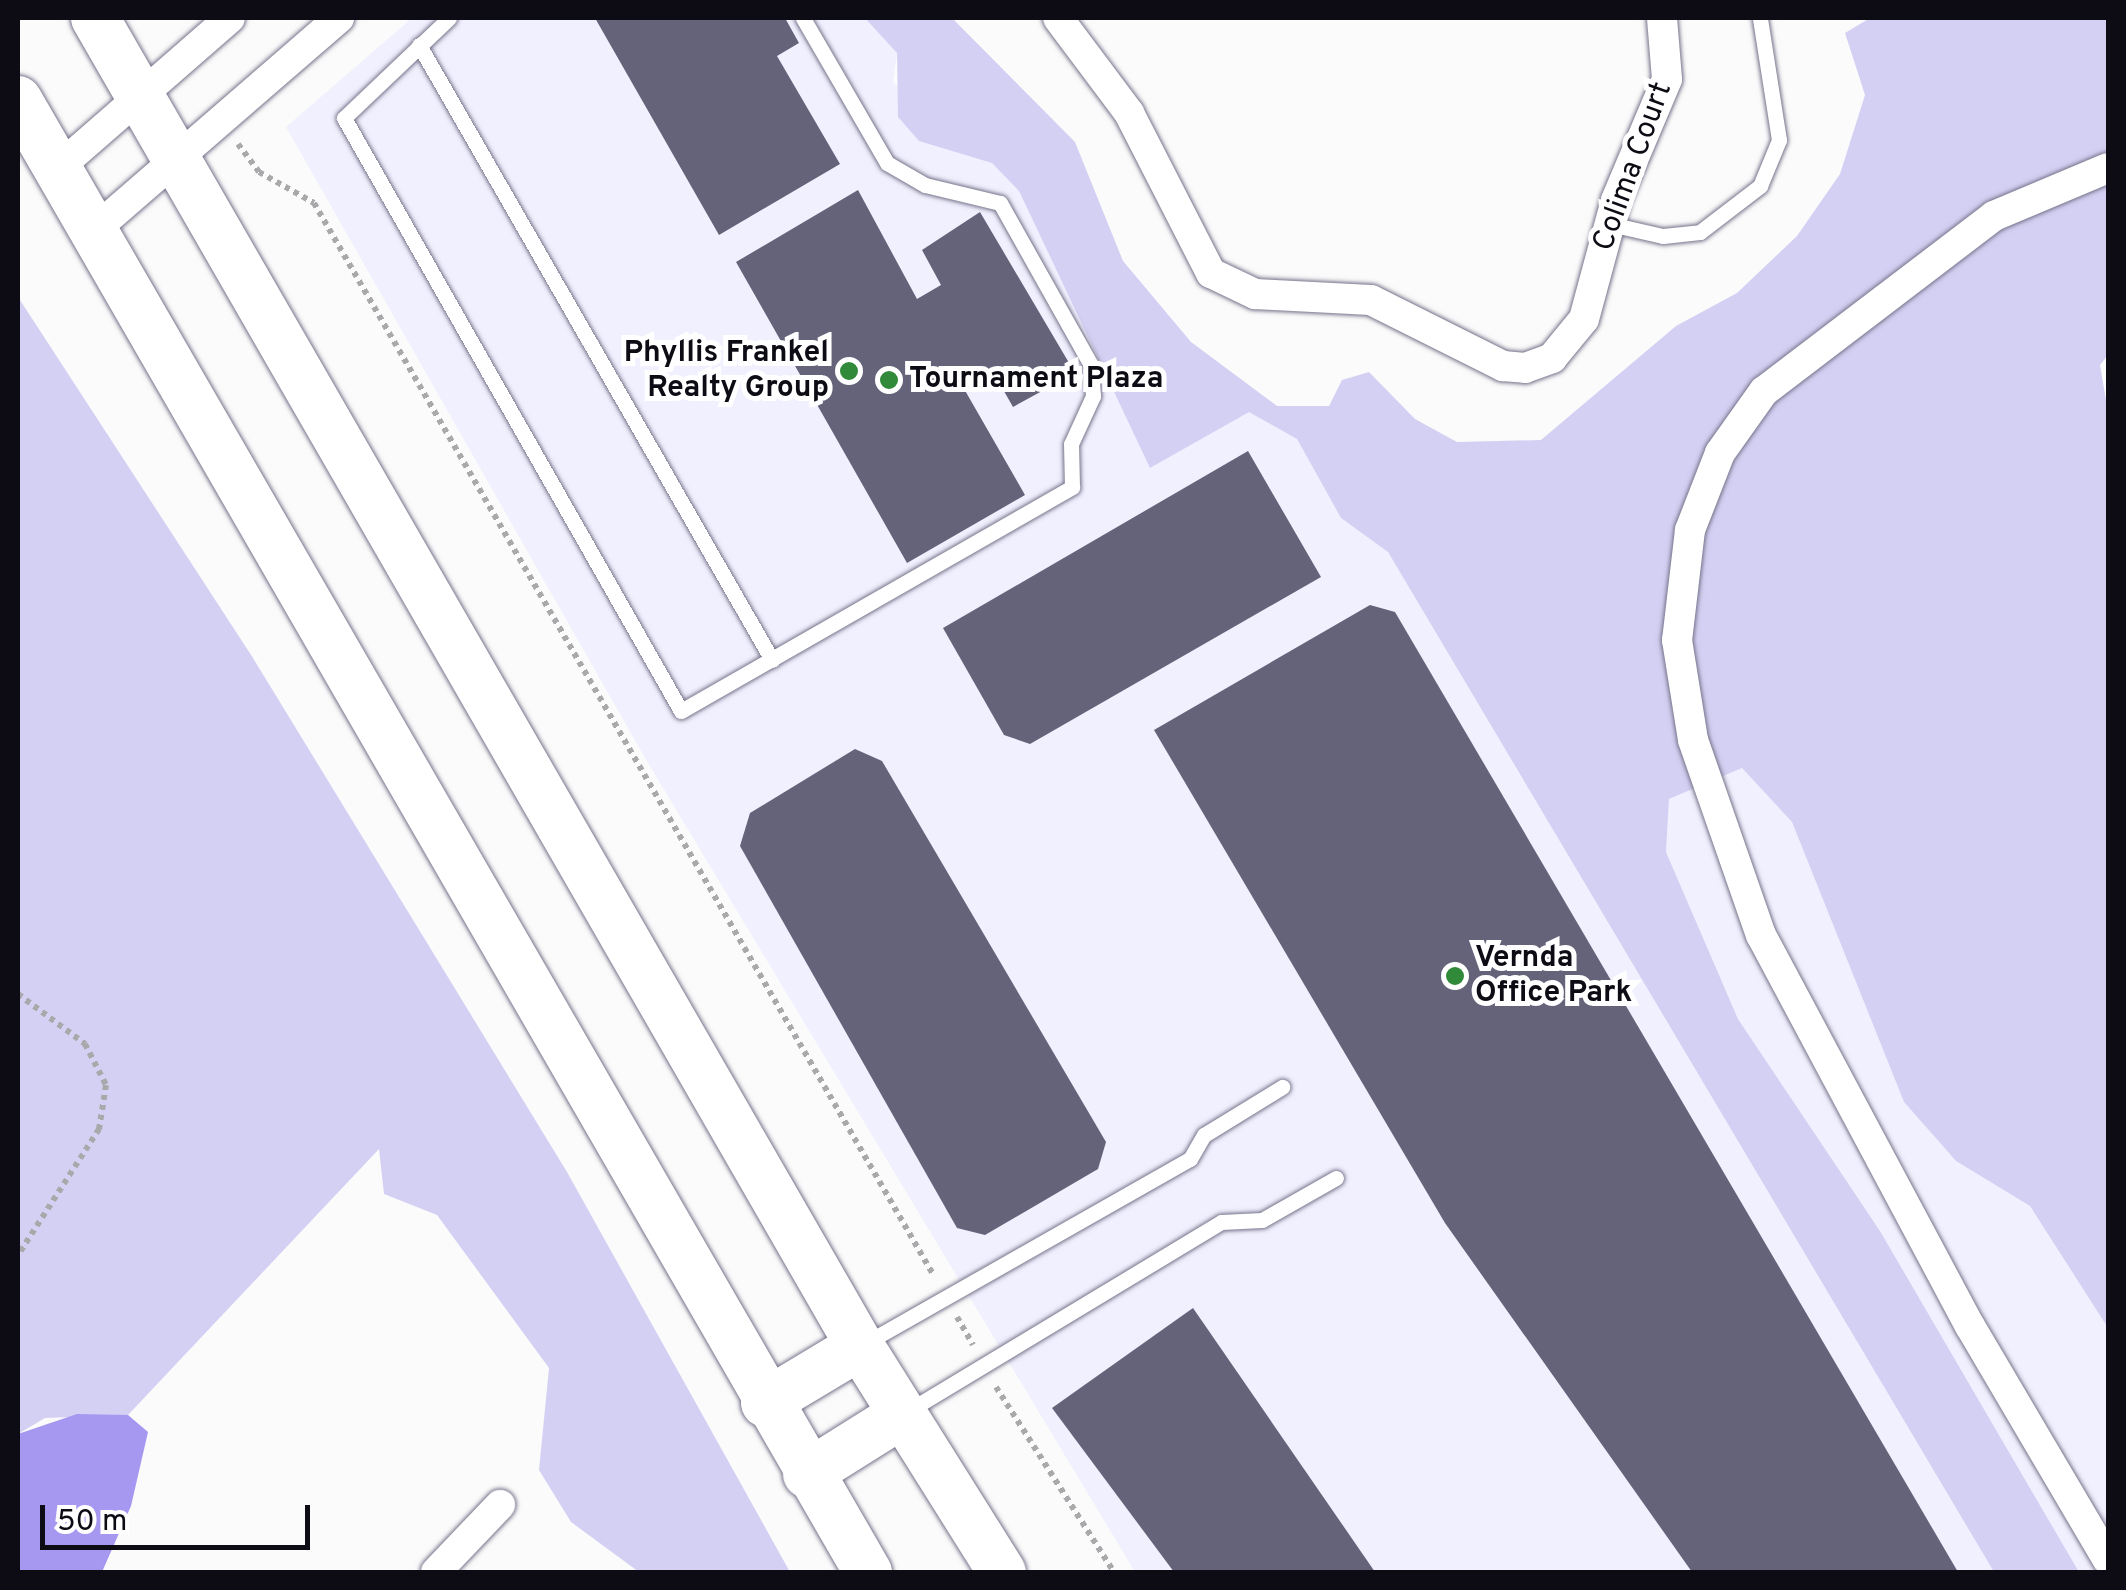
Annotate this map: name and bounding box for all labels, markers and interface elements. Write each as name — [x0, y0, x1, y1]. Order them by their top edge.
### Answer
street label: Colima Court — [1587, 78, 1681, 256]
place label: Phyllis Frankel Realty Group — [624, 336, 829, 406]
marker: Phyllis Frankel Realty Group — [838, 360, 860, 382]
place label: Tournament Plaza — [909, 362, 1163, 398]
marker: Tournament Plaza — [878, 369, 900, 391]
place label: Vernda Office Park — [1475, 941, 1632, 1012]
marker: Vernda Office Park — [1444, 965, 1466, 987]
scale bar — [45, 1485, 315, 1547]
text: 50 m — [57, 1504, 127, 1541]

